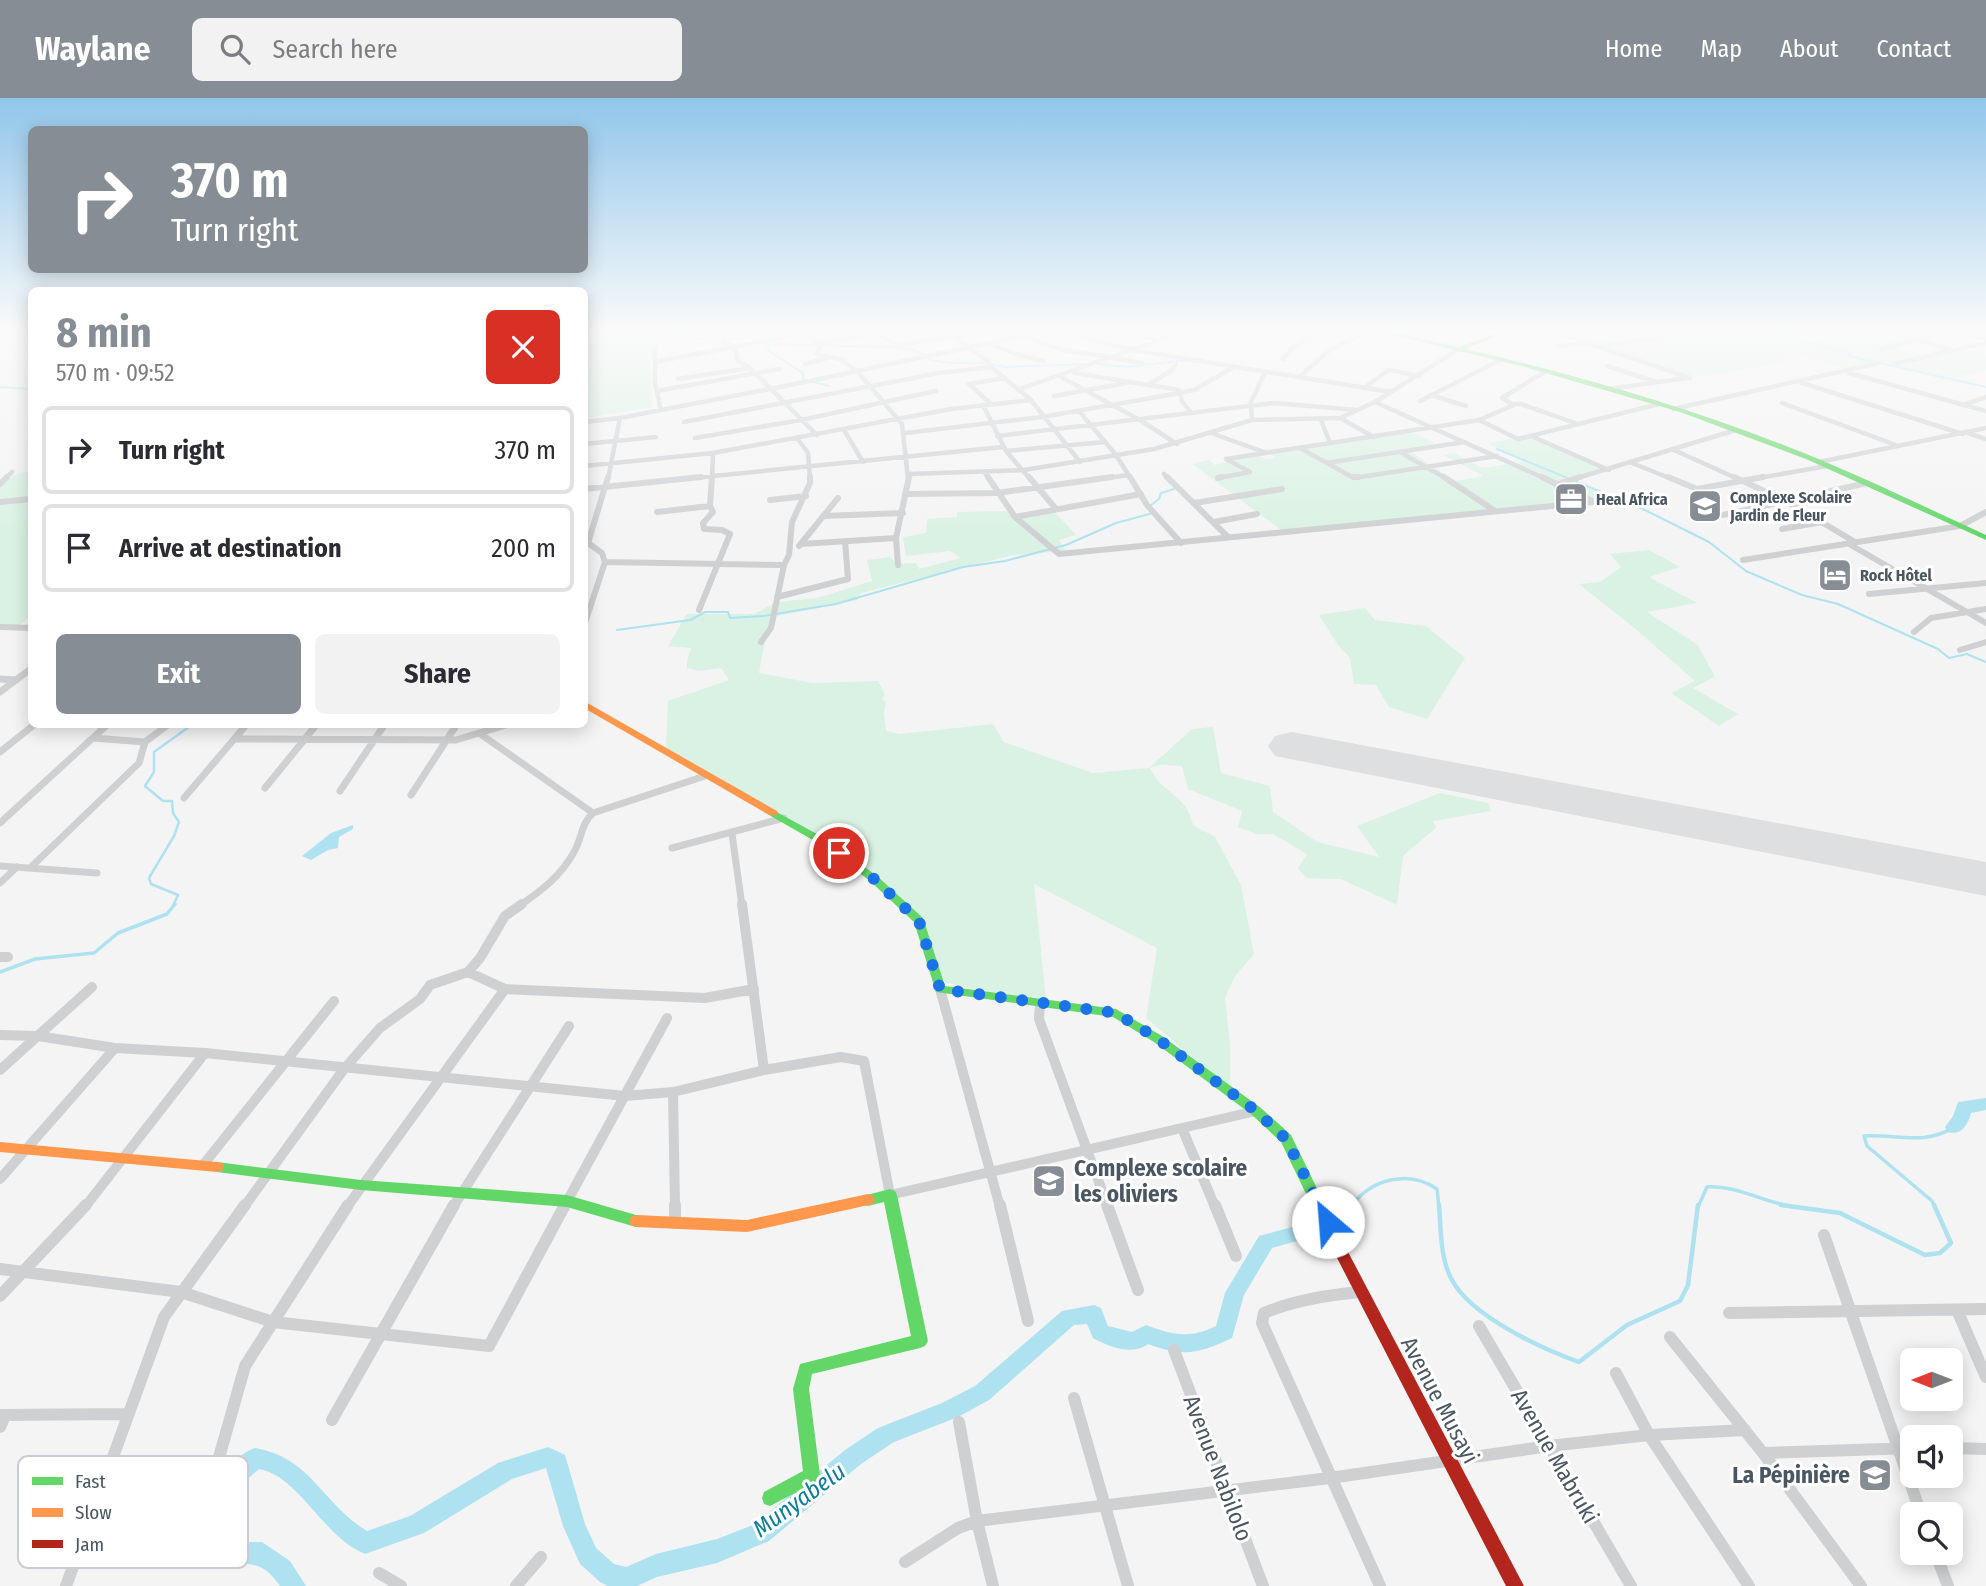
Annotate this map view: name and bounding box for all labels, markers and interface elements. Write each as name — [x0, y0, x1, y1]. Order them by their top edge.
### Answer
search box — [192, 18, 682, 81]
text: Waylane — [35, 29, 150, 69]
icon: search — [216, 30, 254, 68]
text: Search here — [272, 34, 398, 65]
text: Home — [1605, 35, 1662, 63]
text: Map — [1700, 35, 1742, 63]
text: About — [1780, 35, 1838, 63]
text: Contact — [1876, 35, 1951, 63]
text: 370 m — [171, 151, 289, 210]
icon: right — [56, 154, 147, 245]
text: Turn right — [171, 211, 298, 249]
text: 8 min — [56, 308, 152, 358]
button: close — [486, 310, 560, 384]
text: 570 m · 09:52 — [56, 359, 174, 387]
icon: right — [60, 431, 98, 469]
text: Turn right — [119, 435, 225, 466]
text: 370 m — [495, 435, 556, 466]
office icon: Heal Africa — [1552, 480, 1590, 518]
school or university icon: Complexe Scolaire Jardin de Fleur — [1686, 487, 1724, 525]
place label: Complexe Scolaire Jardin de Fleur — [1729, 488, 1852, 525]
place label: Heal Africa — [1596, 490, 1668, 509]
icon: arrive — [60, 529, 98, 567]
text: Arrive at destination — [119, 533, 342, 564]
text: 200 m — [491, 533, 556, 564]
hotel icon: Rock Hôtel — [1816, 556, 1854, 594]
place label: Rock Hôtel — [1860, 566, 1932, 585]
button: Exit — [56, 634, 301, 714]
button: Share — [315, 634, 560, 714]
pin — [809, 823, 869, 883]
icon: arrive — [820, 834, 858, 872]
place label: Complexe scolaire les oliviers — [1074, 1154, 1248, 1208]
school or university icon: Complexe scolaire les oliviers — [1030, 1162, 1068, 1200]
position arrow — [1291, 1185, 1365, 1259]
street label: Avenue Musayi — [1395, 1332, 1485, 1468]
north arrow — [1900, 1348, 1964, 1410]
map controls — [1900, 1348, 1963, 1565]
street label: Avenue Mabruki — [1505, 1384, 1605, 1528]
street label: Avenue Nabilolo — [1177, 1391, 1259, 1545]
button: sound — [1900, 1425, 1963, 1488]
legend — [18, 1456, 248, 1568]
school or university icon: La Pépinière — [1856, 1456, 1894, 1494]
water label: Munyabelu — [747, 1457, 851, 1543]
place label: La Pépinière — [1732, 1461, 1850, 1489]
text: Fast — [75, 1470, 106, 1493]
text: Slow — [75, 1501, 112, 1524]
button: search — [1900, 1502, 1963, 1565]
text: Jam — [75, 1533, 104, 1556]

